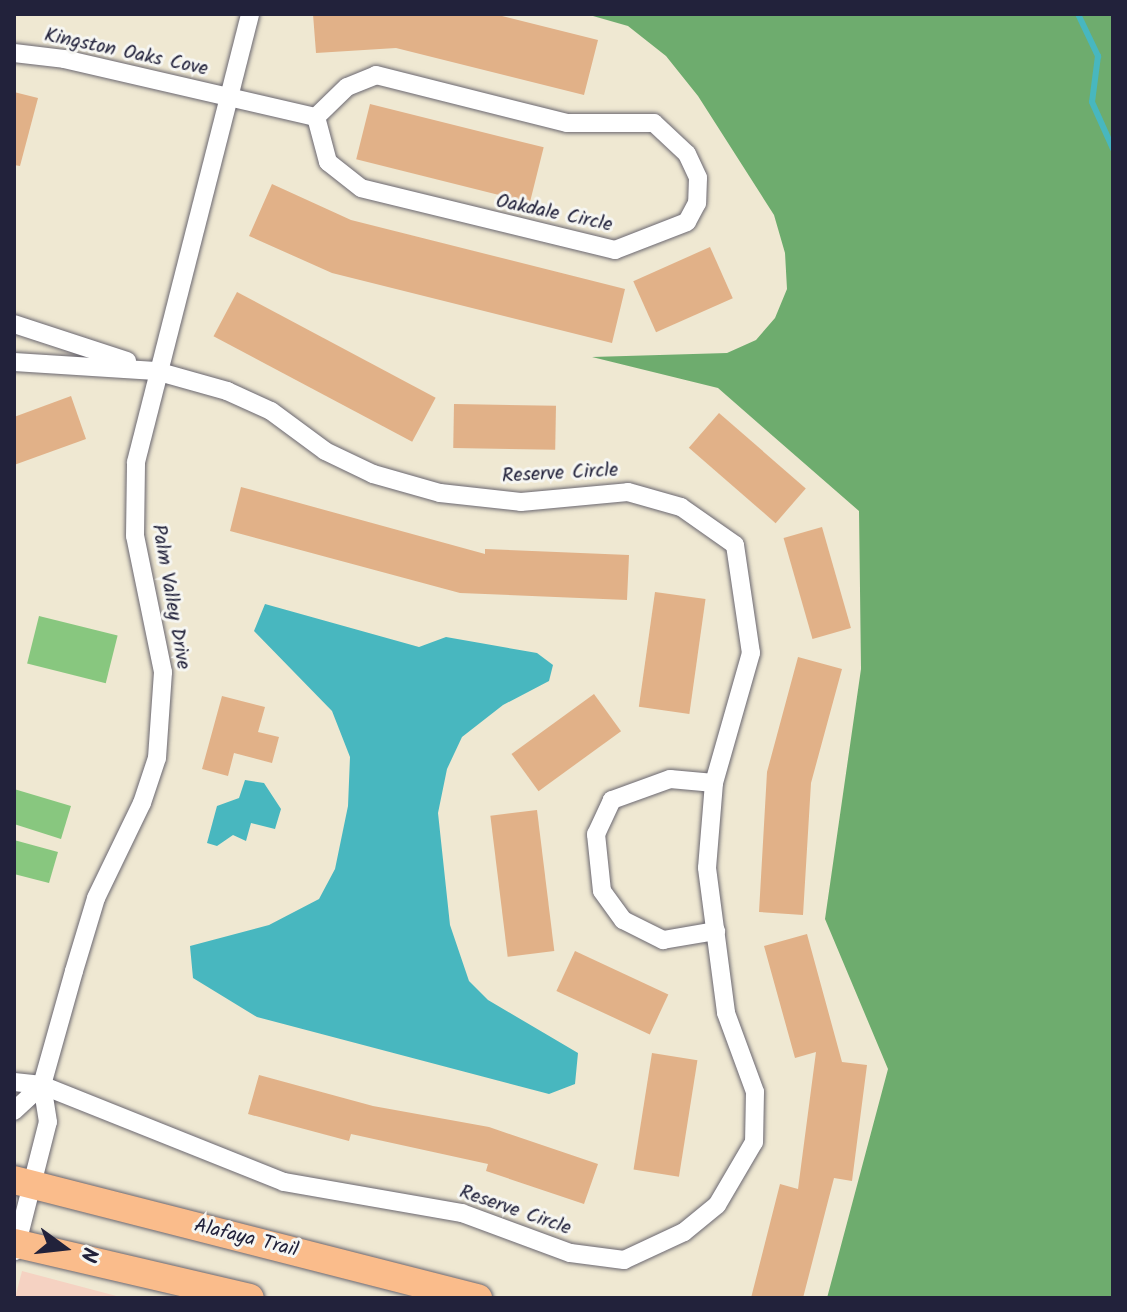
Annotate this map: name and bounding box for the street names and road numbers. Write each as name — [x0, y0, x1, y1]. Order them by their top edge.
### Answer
street label: Kingston Oaks Cove — [42, 24, 210, 82]
street label: Oakdale Circle — [494, 190, 614, 238]
street label: Reserve Circle — [501, 459, 619, 489]
street label: Palm Valley Drive — [145, 523, 195, 671]
street label: Reserve Circle — [456, 1181, 574, 1241]
street label: Alafaya Trail — [191, 1214, 301, 1264]

